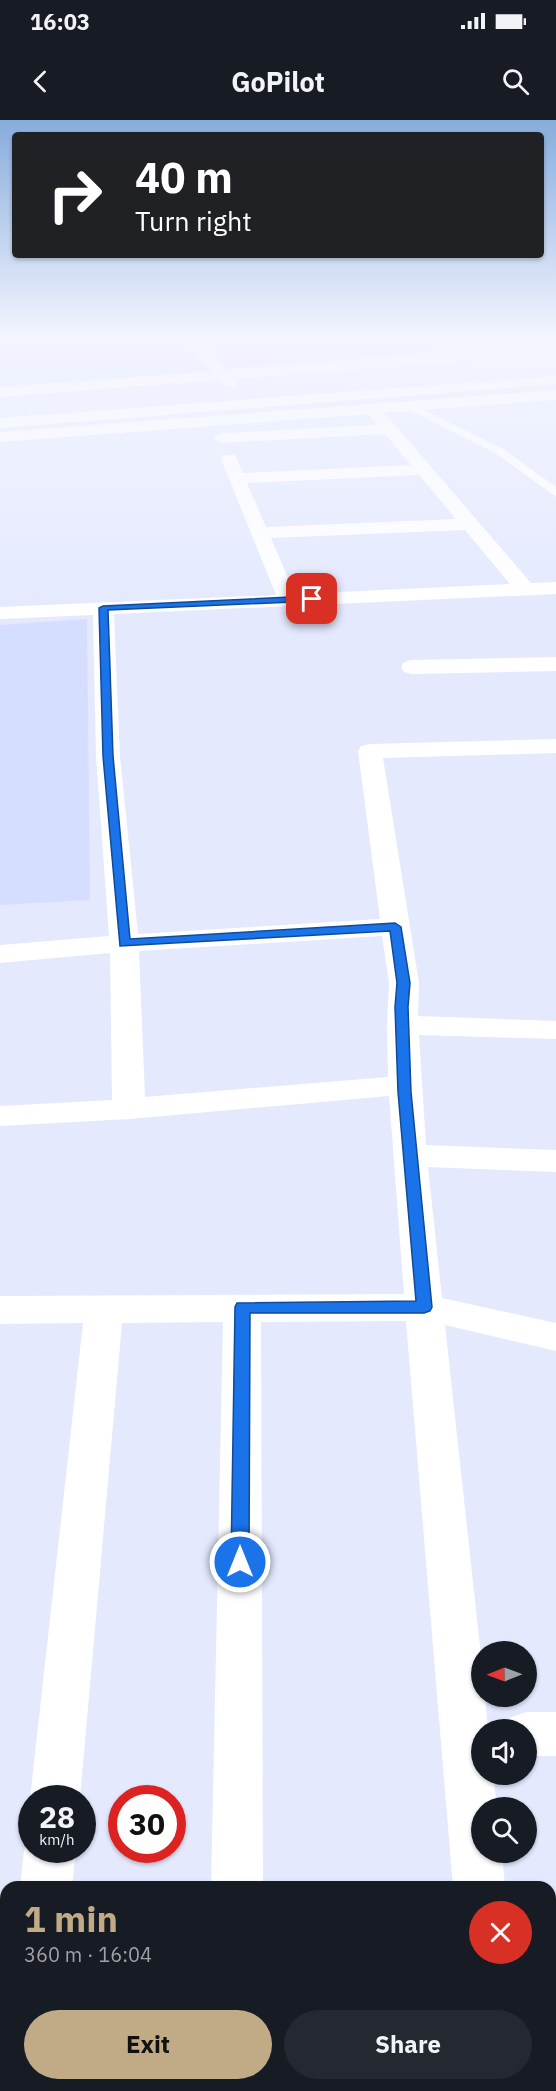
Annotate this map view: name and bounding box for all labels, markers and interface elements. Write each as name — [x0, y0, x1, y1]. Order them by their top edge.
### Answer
text: 16:03 — [30, 7, 90, 36]
text: GoPilot — [231, 64, 325, 99]
icon: back — [24, 65, 57, 98]
icon: search — [499, 65, 532, 98]
text: 40 m — [135, 150, 233, 205]
icon: right — [36, 156, 114, 234]
text: Turn right — [135, 203, 252, 238]
pin — [286, 573, 337, 624]
icon: arrive — [295, 582, 328, 615]
position arrow — [208, 1530, 272, 1594]
north arrow — [471, 1641, 537, 1707]
map controls — [471, 1641, 537, 1863]
button: sound — [471, 1719, 537, 1785]
speed limit sign: 30 — [108, 1785, 186, 1863]
text: 28 — [39, 1797, 75, 1836]
button: search — [471, 1797, 537, 1863]
text: km/h — [39, 1830, 75, 1849]
text: 1 min — [24, 1895, 118, 1942]
button: close — [469, 1901, 532, 1964]
text: 360 m · 16:04 — [24, 1941, 152, 1968]
button: Exit — [24, 2010, 272, 2079]
button: Share — [284, 2010, 532, 2079]

